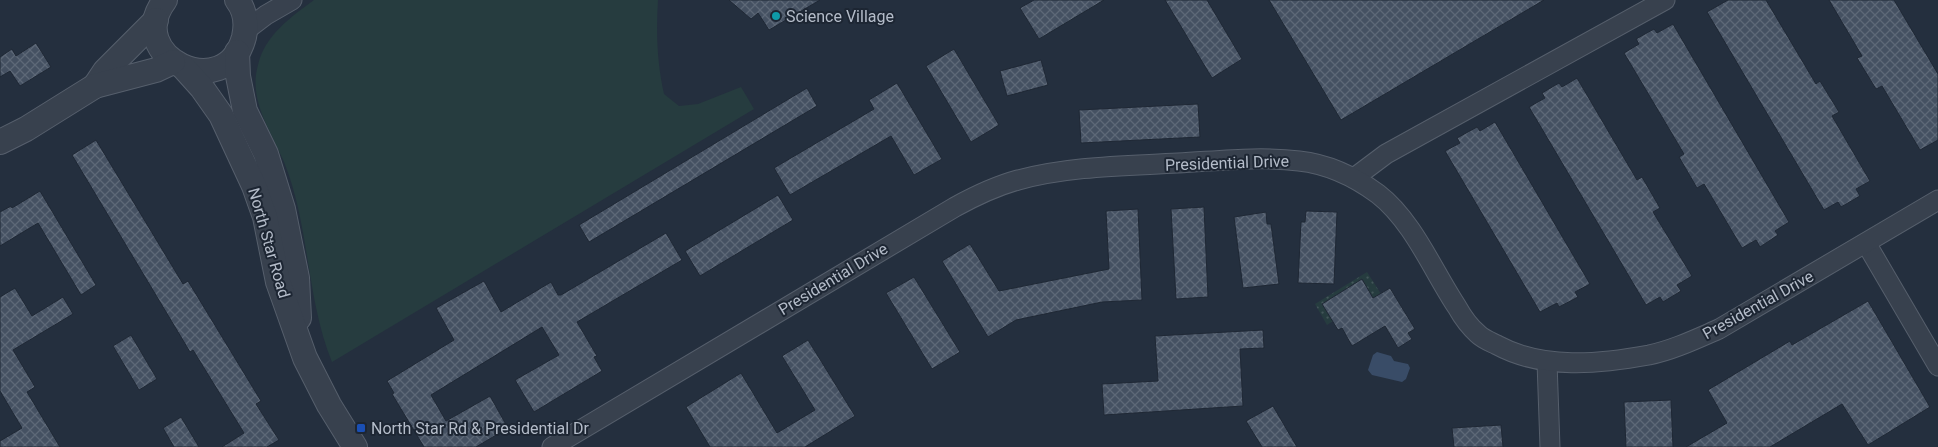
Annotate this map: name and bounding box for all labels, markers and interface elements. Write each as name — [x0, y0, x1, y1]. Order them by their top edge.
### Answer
place label: Science Village — [786, 7, 894, 26]
marker: Science Village — [770, 10, 782, 22]
street label: Presidential Drive — [1165, 151, 1289, 175]
street label: North Star Road — [244, 186, 294, 300]
street label: Presidential Drive — [775, 239, 891, 319]
street label: Presidential Drive — [1699, 267, 1817, 343]
place label: North Star Rd & Presidential Dr — [371, 419, 590, 438]
marker: North Star Rd & Presidential Dr — [355, 422, 367, 434]

